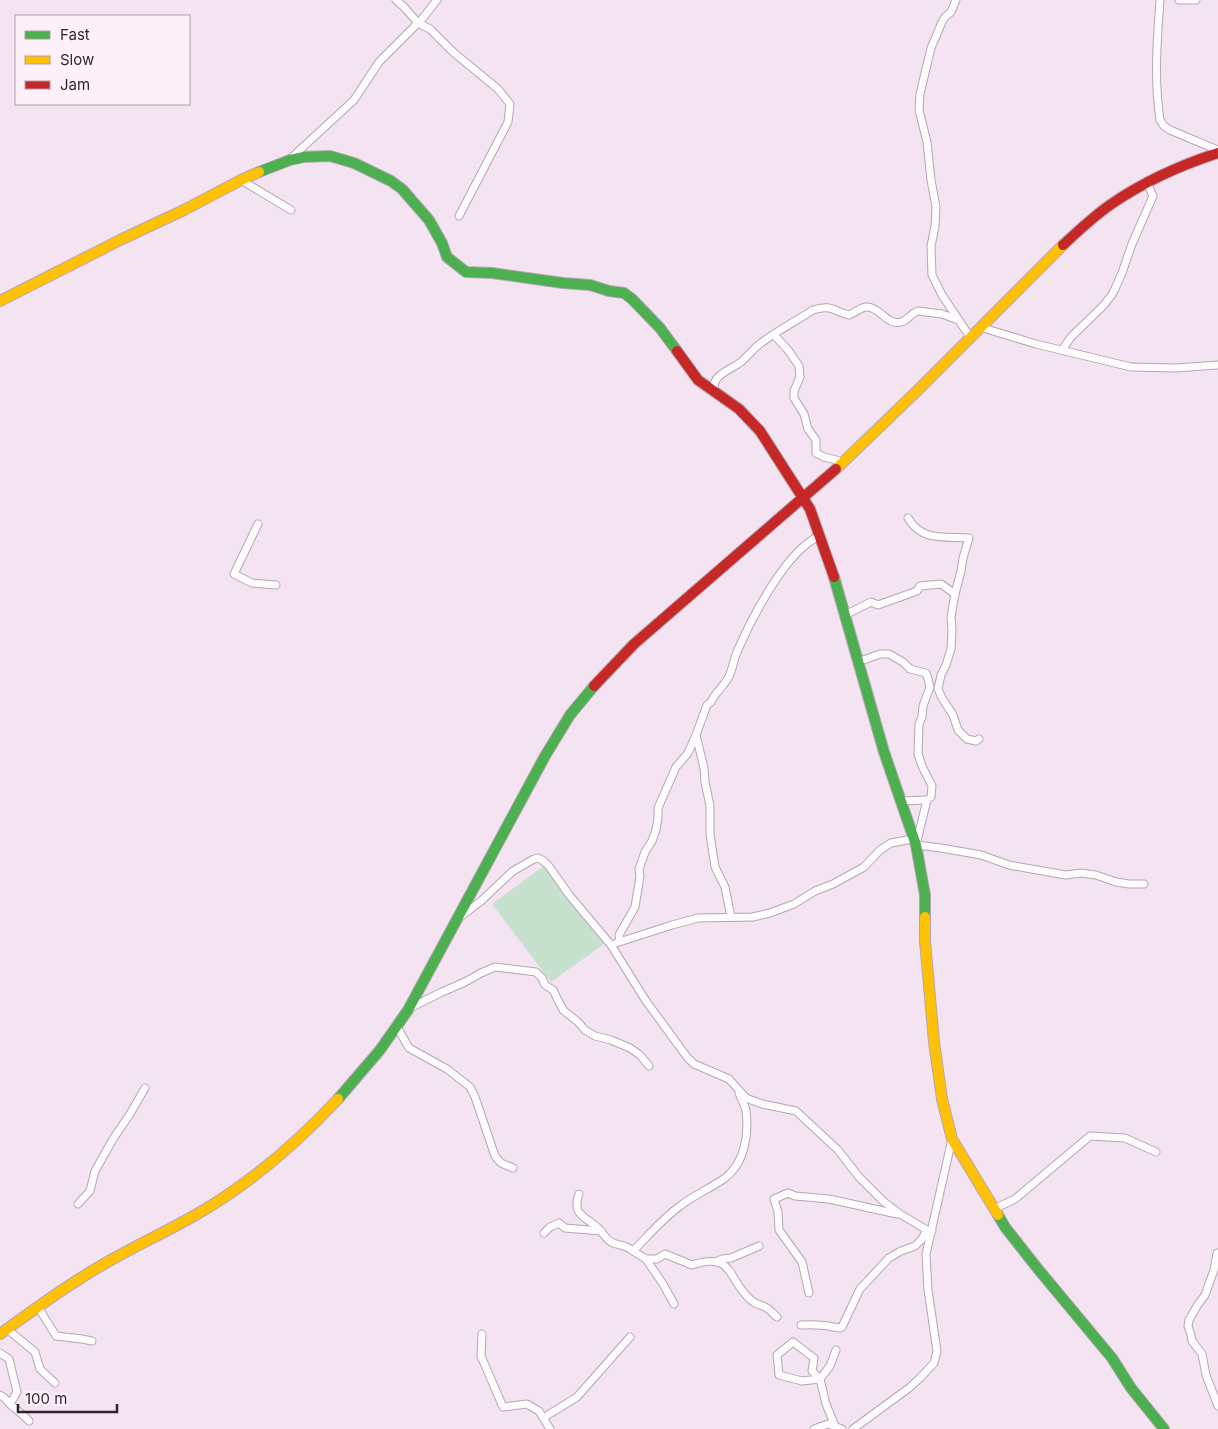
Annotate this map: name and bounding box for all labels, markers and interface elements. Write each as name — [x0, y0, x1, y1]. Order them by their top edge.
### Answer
legend — [15, 15, 190, 105]
text: Fast — [60, 25, 90, 44]
text: Slow — [60, 50, 94, 69]
text: Jam — [60, 75, 90, 94]
scale bar — [18, 1382, 116, 1414]
text: 100 m — [25, 1389, 67, 1408]

